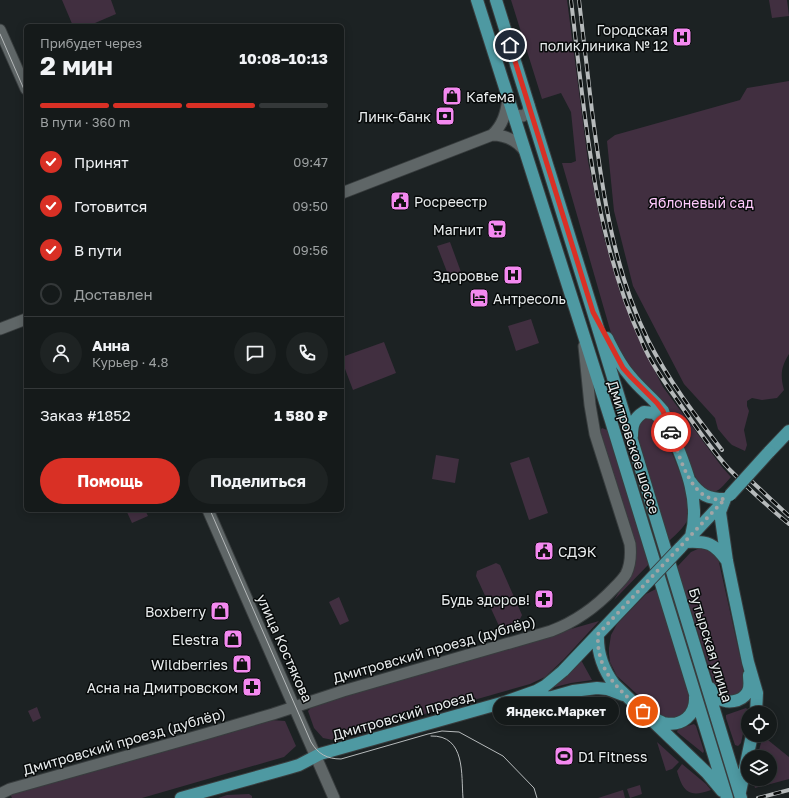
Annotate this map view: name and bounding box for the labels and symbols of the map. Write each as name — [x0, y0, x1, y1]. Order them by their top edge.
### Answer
place label: Городская поликлиника № 12 — [539, 21, 668, 54]
hospital icon: Городская поликлиника № 12 — [671, 26, 693, 48]
pin — [493, 28, 527, 62]
shop icon: Каfема — [441, 85, 463, 107]
place label: Каfема — [466, 88, 515, 105]
bank icon: Линк-банк — [434, 105, 456, 127]
place label: Линк-банк — [358, 108, 431, 125]
public building icon: Росреестр — [389, 190, 411, 212]
place label: Росреестр — [414, 193, 487, 210]
park label: Яблоневый сад — [648, 194, 754, 211]
supermarket icon: Магнит — [486, 218, 508, 240]
place label: Магнит — [433, 221, 483, 238]
hospital icon: Здоровье — [502, 264, 524, 286]
place label: Здоровье — [433, 267, 499, 284]
hotel icon: Антресоль — [468, 287, 490, 309]
place label: Антресоль — [493, 290, 566, 307]
street label: Дмитровское шоссе — [604, 378, 664, 516]
courier — [651, 412, 691, 452]
public building icon: СДЭК — [533, 540, 555, 562]
place label: СДЭК — [558, 543, 597, 560]
street label: Бутырская улица — [686, 586, 736, 704]
pharmacy icon: Будь здоров! — [533, 588, 555, 610]
street label: улица Костякова — [253, 591, 317, 705]
place label: Будь здоров! — [441, 591, 530, 608]
shop icon: Boxberry — [209, 600, 231, 622]
place label: Boxberry — [145, 603, 206, 620]
street label: Дмитровский проезд (дублёр) — [331, 612, 537, 686]
shop icon: Elestra — [222, 628, 244, 650]
place label: Elestra — [172, 631, 219, 648]
shop icon: Wildberries — [231, 653, 253, 675]
place label: Wildberries — [151, 656, 228, 673]
pharmacy icon: Асна на Дмитровском — [241, 676, 263, 698]
place label: Асна на Дмитровском — [87, 679, 238, 696]
street label: Дмитровский проезд — [330, 687, 476, 743]
pin — [626, 694, 660, 728]
callout: Яндекс.Маркет — [493, 697, 619, 725]
street label: Дмитровский проезд (дублёр) — [21, 704, 227, 778]
sports icon: D1 Fitness — [553, 745, 575, 767]
place label: D1 Fitness — [578, 748, 647, 765]

